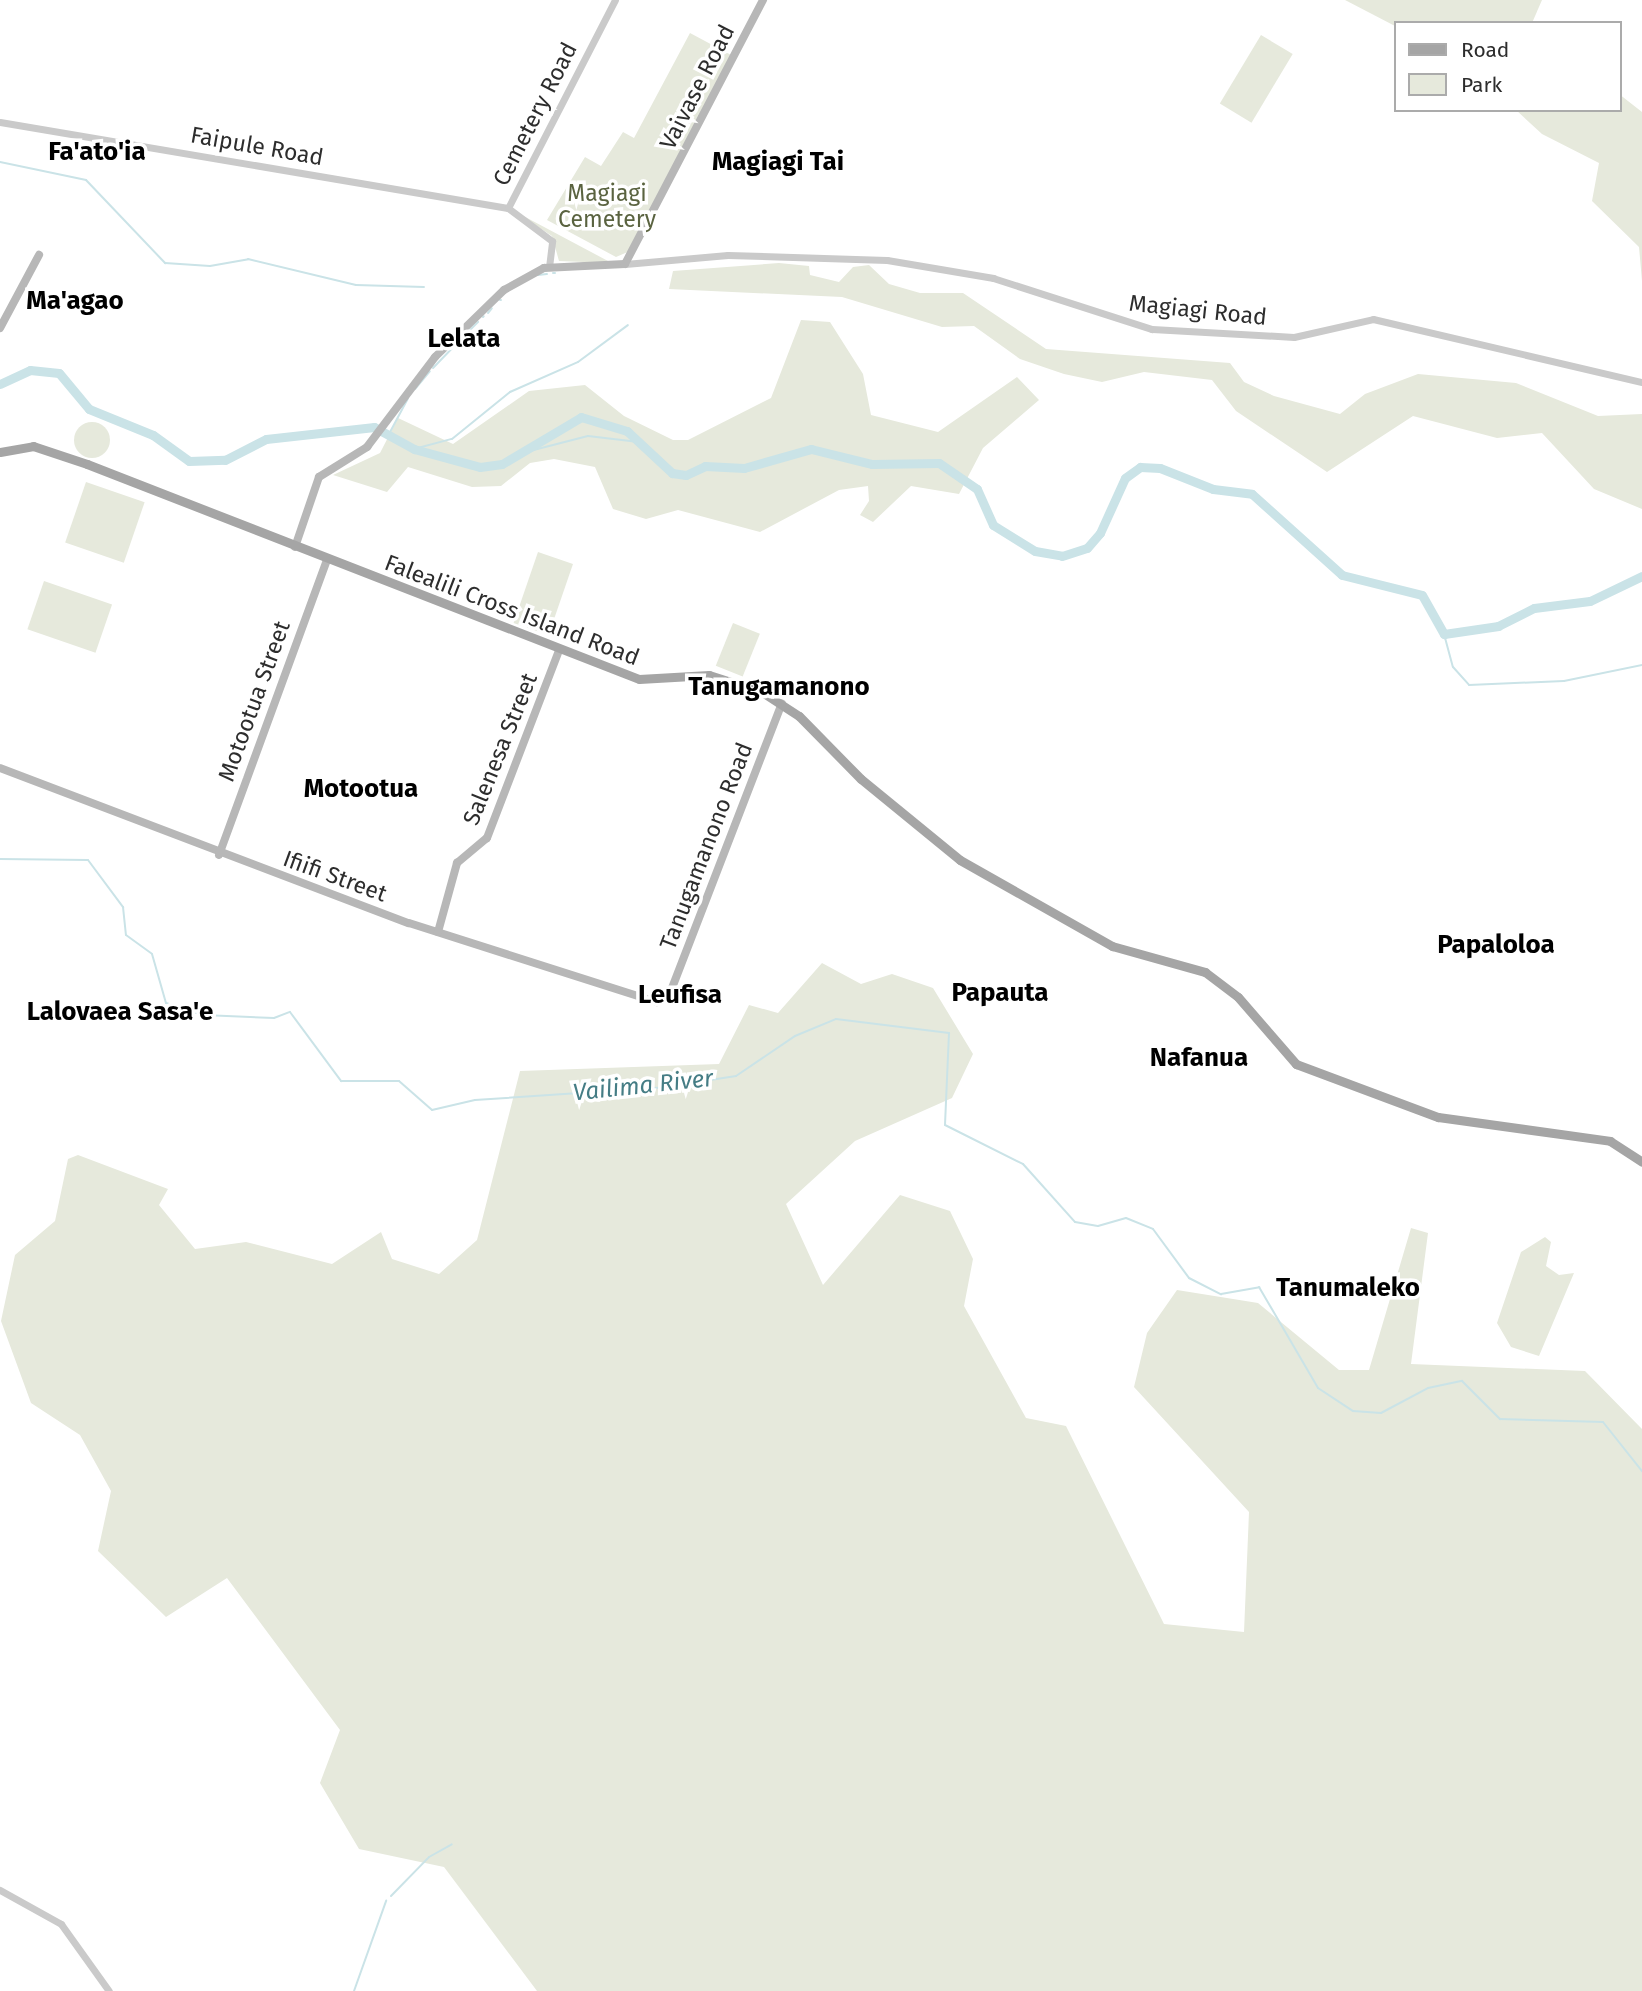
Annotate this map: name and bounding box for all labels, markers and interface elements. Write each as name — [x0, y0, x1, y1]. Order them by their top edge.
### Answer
street label: Vaivase Road — [654, 20, 740, 154]
legend — [1394, 21, 1621, 112]
text: Road — [1461, 37, 1509, 63]
street label: Cemetery Road — [487, 38, 583, 190]
text: Park — [1461, 72, 1502, 98]
street label: Faipule Road — [188, 121, 326, 171]
district label: Fa'ato'ia — [48, 136, 146, 168]
district label: Magiagi Tai — [712, 146, 844, 178]
park label: Magiagi Cemetery — [558, 179, 656, 233]
district label: Ma'agao — [26, 285, 124, 317]
street label: Magiagi Road — [1128, 289, 1268, 331]
district label: Lelata — [428, 323, 500, 355]
street label: Falealili Cross Island Road — [381, 549, 643, 671]
street label: Motootua Street — [212, 617, 296, 785]
street label: Salenesa Street — [457, 669, 543, 829]
district label: Tanugamanono — [688, 671, 870, 703]
street label: Tanugamanono Road — [654, 739, 758, 953]
district label: Motootua — [304, 773, 418, 805]
street label: Ifiifi Street — [279, 845, 391, 907]
district label: Papaloloa — [1437, 929, 1555, 961]
district label: Papauta — [952, 977, 1048, 1009]
district label: Leufisa — [638, 979, 722, 1011]
district label: Lalovaea Sasa'e — [27, 996, 213, 1028]
district label: Nafanua — [1150, 1042, 1248, 1074]
water label: Vailima River — [571, 1064, 715, 1108]
district label: Tanumaleko — [1276, 1272, 1420, 1304]

